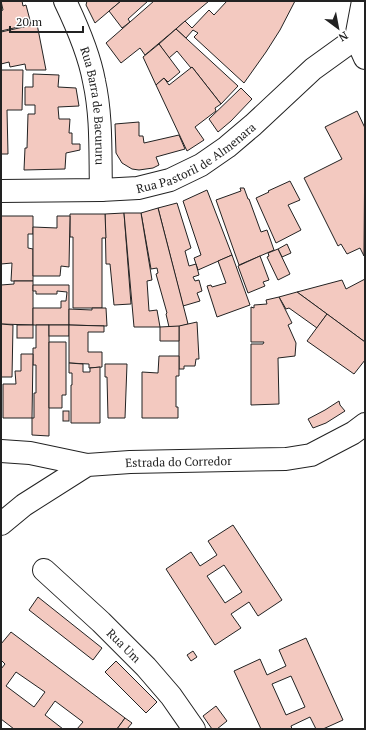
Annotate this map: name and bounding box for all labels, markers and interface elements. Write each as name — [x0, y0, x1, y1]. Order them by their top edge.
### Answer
scale bar — [10, 8, 83, 34]
north arrow — [318, 8, 358, 48]
text: 20 m — [16, 14, 43, 29]
text: N — [335, 28, 351, 45]
street label: Rua Barra de Bacururu — [78, 45, 108, 165]
street label: Rua Pastoril de Almenara — [135, 119, 258, 196]
street label: Estrada do Corredor — [125, 453, 232, 470]
street label: Rua Um — [104, 625, 145, 666]

